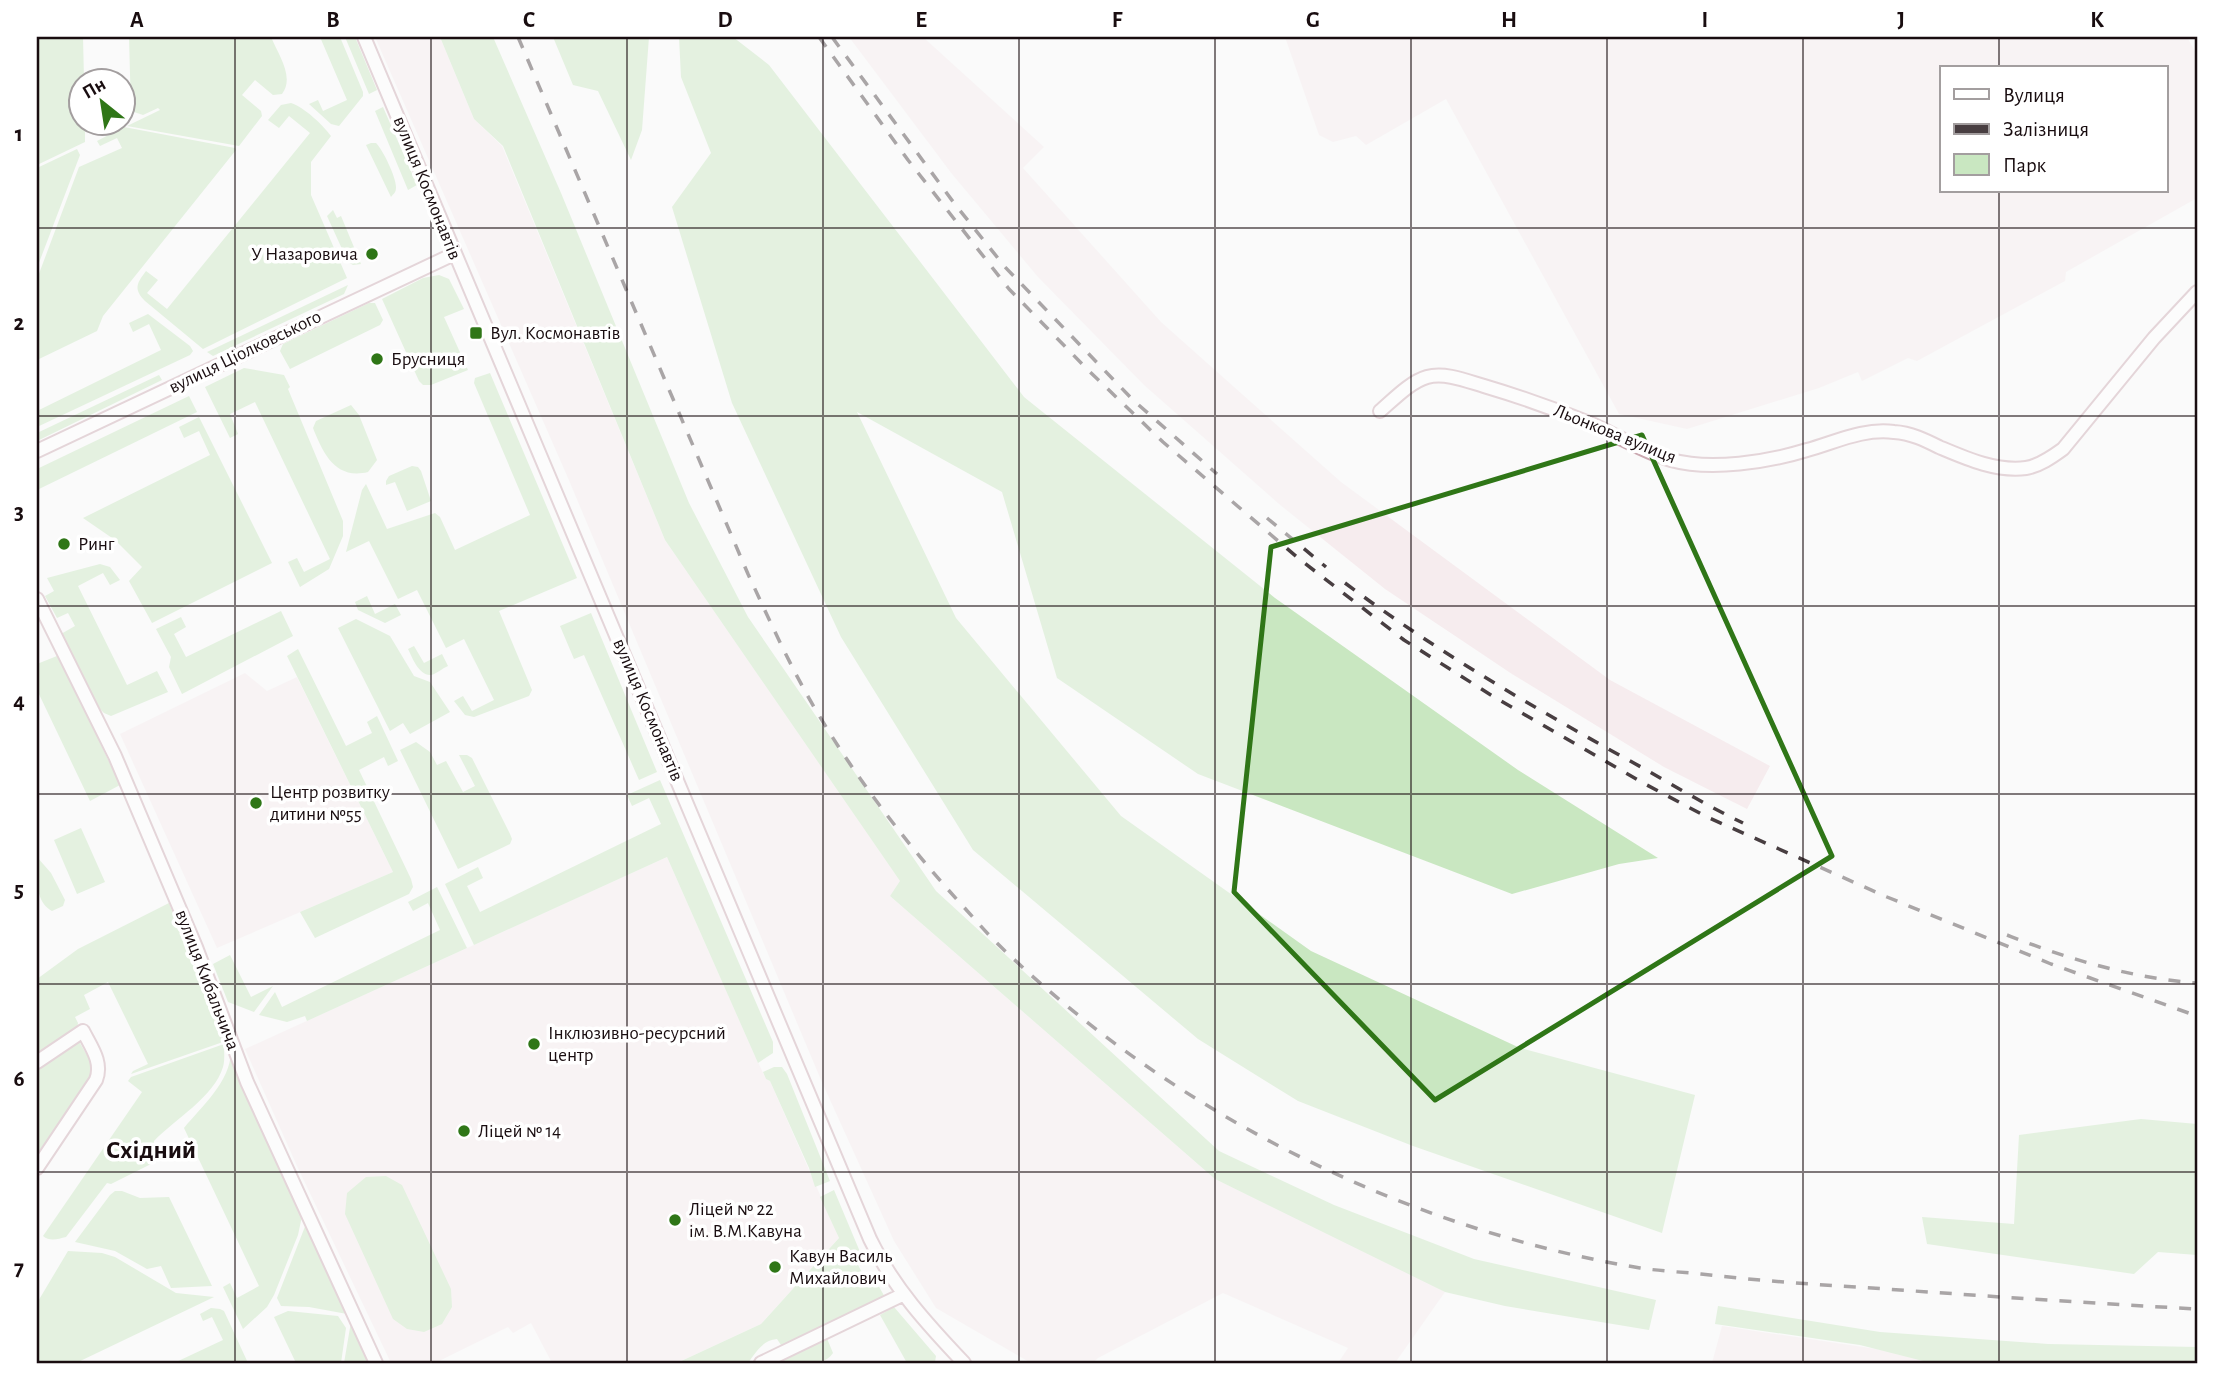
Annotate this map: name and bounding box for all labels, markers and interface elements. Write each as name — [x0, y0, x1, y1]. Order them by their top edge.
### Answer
text: A — [130, 9, 144, 32]
text: B — [326, 9, 340, 32]
text: C — [523, 9, 535, 32]
text: D — [717, 9, 733, 32]
text: E — [915, 9, 927, 32]
text: F — [1112, 9, 1123, 32]
text: G — [1306, 9, 1320, 32]
text: H — [1501, 9, 1517, 32]
text: I — [1702, 9, 1708, 32]
text: J — [1897, 9, 1905, 32]
text: K — [2090, 9, 2104, 32]
north arrow — [66, 66, 136, 136]
legend — [1940, 66, 2168, 192]
text: Пн — [79, 75, 109, 103]
text: Вулиця — [2003, 85, 2065, 106]
street label: вулиця Космонавтів — [390, 114, 464, 263]
text: Залізниця — [2003, 119, 2089, 140]
text: 1 — [15, 123, 23, 146]
text: Парк — [2003, 155, 2047, 176]
place label: У Назаровича — [251, 245, 358, 264]
marker: У Назаровича — [364, 246, 380, 262]
street label: вулиця Ціолковського — [166, 307, 324, 397]
text: 2 — [14, 312, 25, 335]
place label: Вул. Космонавтів — [490, 324, 621, 343]
marker: Вул. Космонавтів — [468, 325, 484, 341]
place label: Брусниця — [391, 350, 465, 369]
marker: Брусниця — [369, 351, 385, 367]
street label: Льонкова вулиця — [1551, 401, 1679, 467]
text: 3 — [14, 501, 24, 524]
place label: Ринг — [78, 535, 115, 554]
marker: Ринг — [56, 536, 72, 552]
street label: вулиця Космонавтів — [609, 636, 687, 784]
text: 4 — [13, 690, 25, 713]
place label: Центр розвитку дитини №55 — [270, 783, 390, 824]
marker: Центр розвитку дитини №55 — [248, 795, 264, 811]
text: 5 — [14, 879, 24, 902]
street label: вулиця Кибальчича — [171, 907, 243, 1053]
place label: Інклюзивно-ресурсний центр — [548, 1024, 726, 1065]
marker: Інклюзивно-ресурсний центр — [526, 1036, 542, 1052]
text: 6 — [13, 1068, 25, 1091]
place label: Ліцей № 14 — [478, 1122, 561, 1141]
marker: Ліцей № 14 — [456, 1123, 472, 1139]
district label: Східний — [106, 1137, 196, 1163]
place label: Ліцей № 22 ім. В.М.Кавуна — [689, 1200, 802, 1241]
marker: Ліцей № 22 ім. В.М.Кавуна — [667, 1212, 683, 1228]
place label: Кавун Василь Михайлович — [789, 1247, 892, 1288]
text: 7 — [14, 1257, 24, 1280]
marker: Кавун Василь Михайлович — [767, 1259, 783, 1275]

